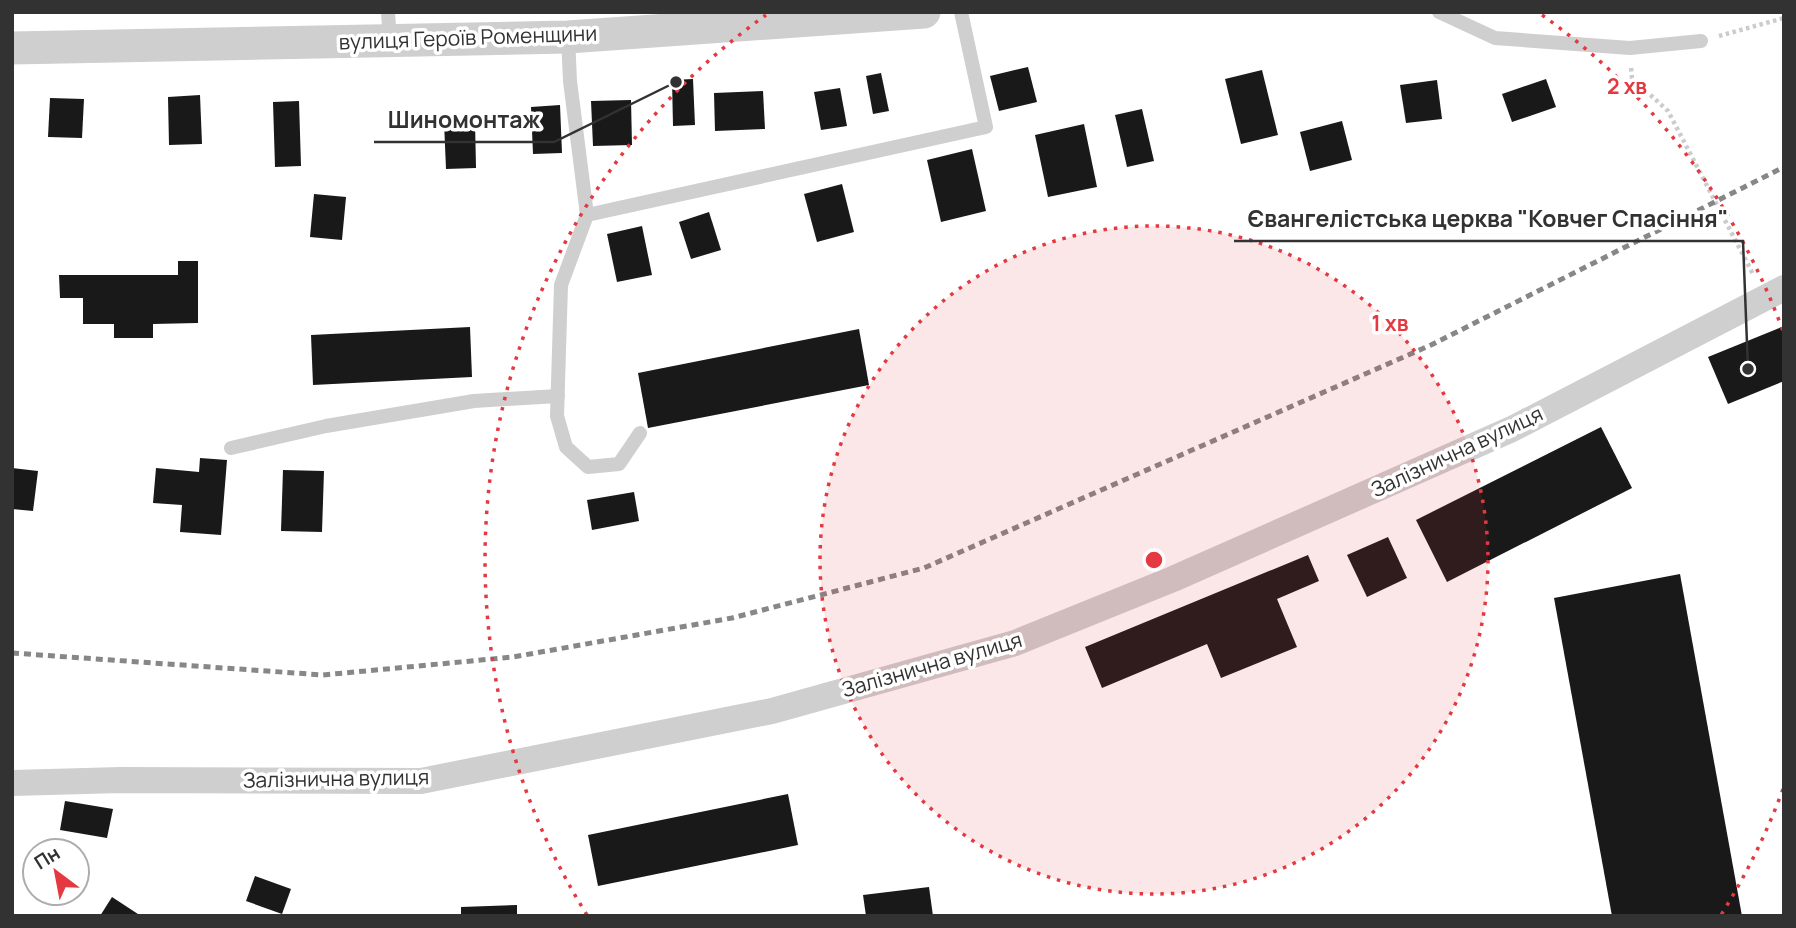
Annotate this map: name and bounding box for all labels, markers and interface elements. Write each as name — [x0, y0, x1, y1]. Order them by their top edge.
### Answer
street label: вулиця Героїв Роменщини — [338, 18, 598, 56]
text: 2 хв — [1607, 72, 1647, 100]
callout: Шиномонтаж — [374, 98, 554, 142]
text: Шиномонтаж — [388, 103, 541, 135]
callout: Євангелістська церква "Ковчег Спасіння" — [1234, 197, 1743, 241]
text: Євангелістська церква "Ковчег Спасіння" — [1248, 202, 1728, 234]
text: 1 хв — [1372, 309, 1409, 337]
street label: Залізнична вулиця — [1366, 399, 1547, 503]
centre of rings — [1142, 548, 1166, 572]
street label: Залізнична вулиця — [838, 625, 1025, 703]
street label: Залізнична вулиця — [243, 762, 429, 794]
north arrow — [21, 837, 91, 907]
text: Пн — [29, 840, 65, 875]

